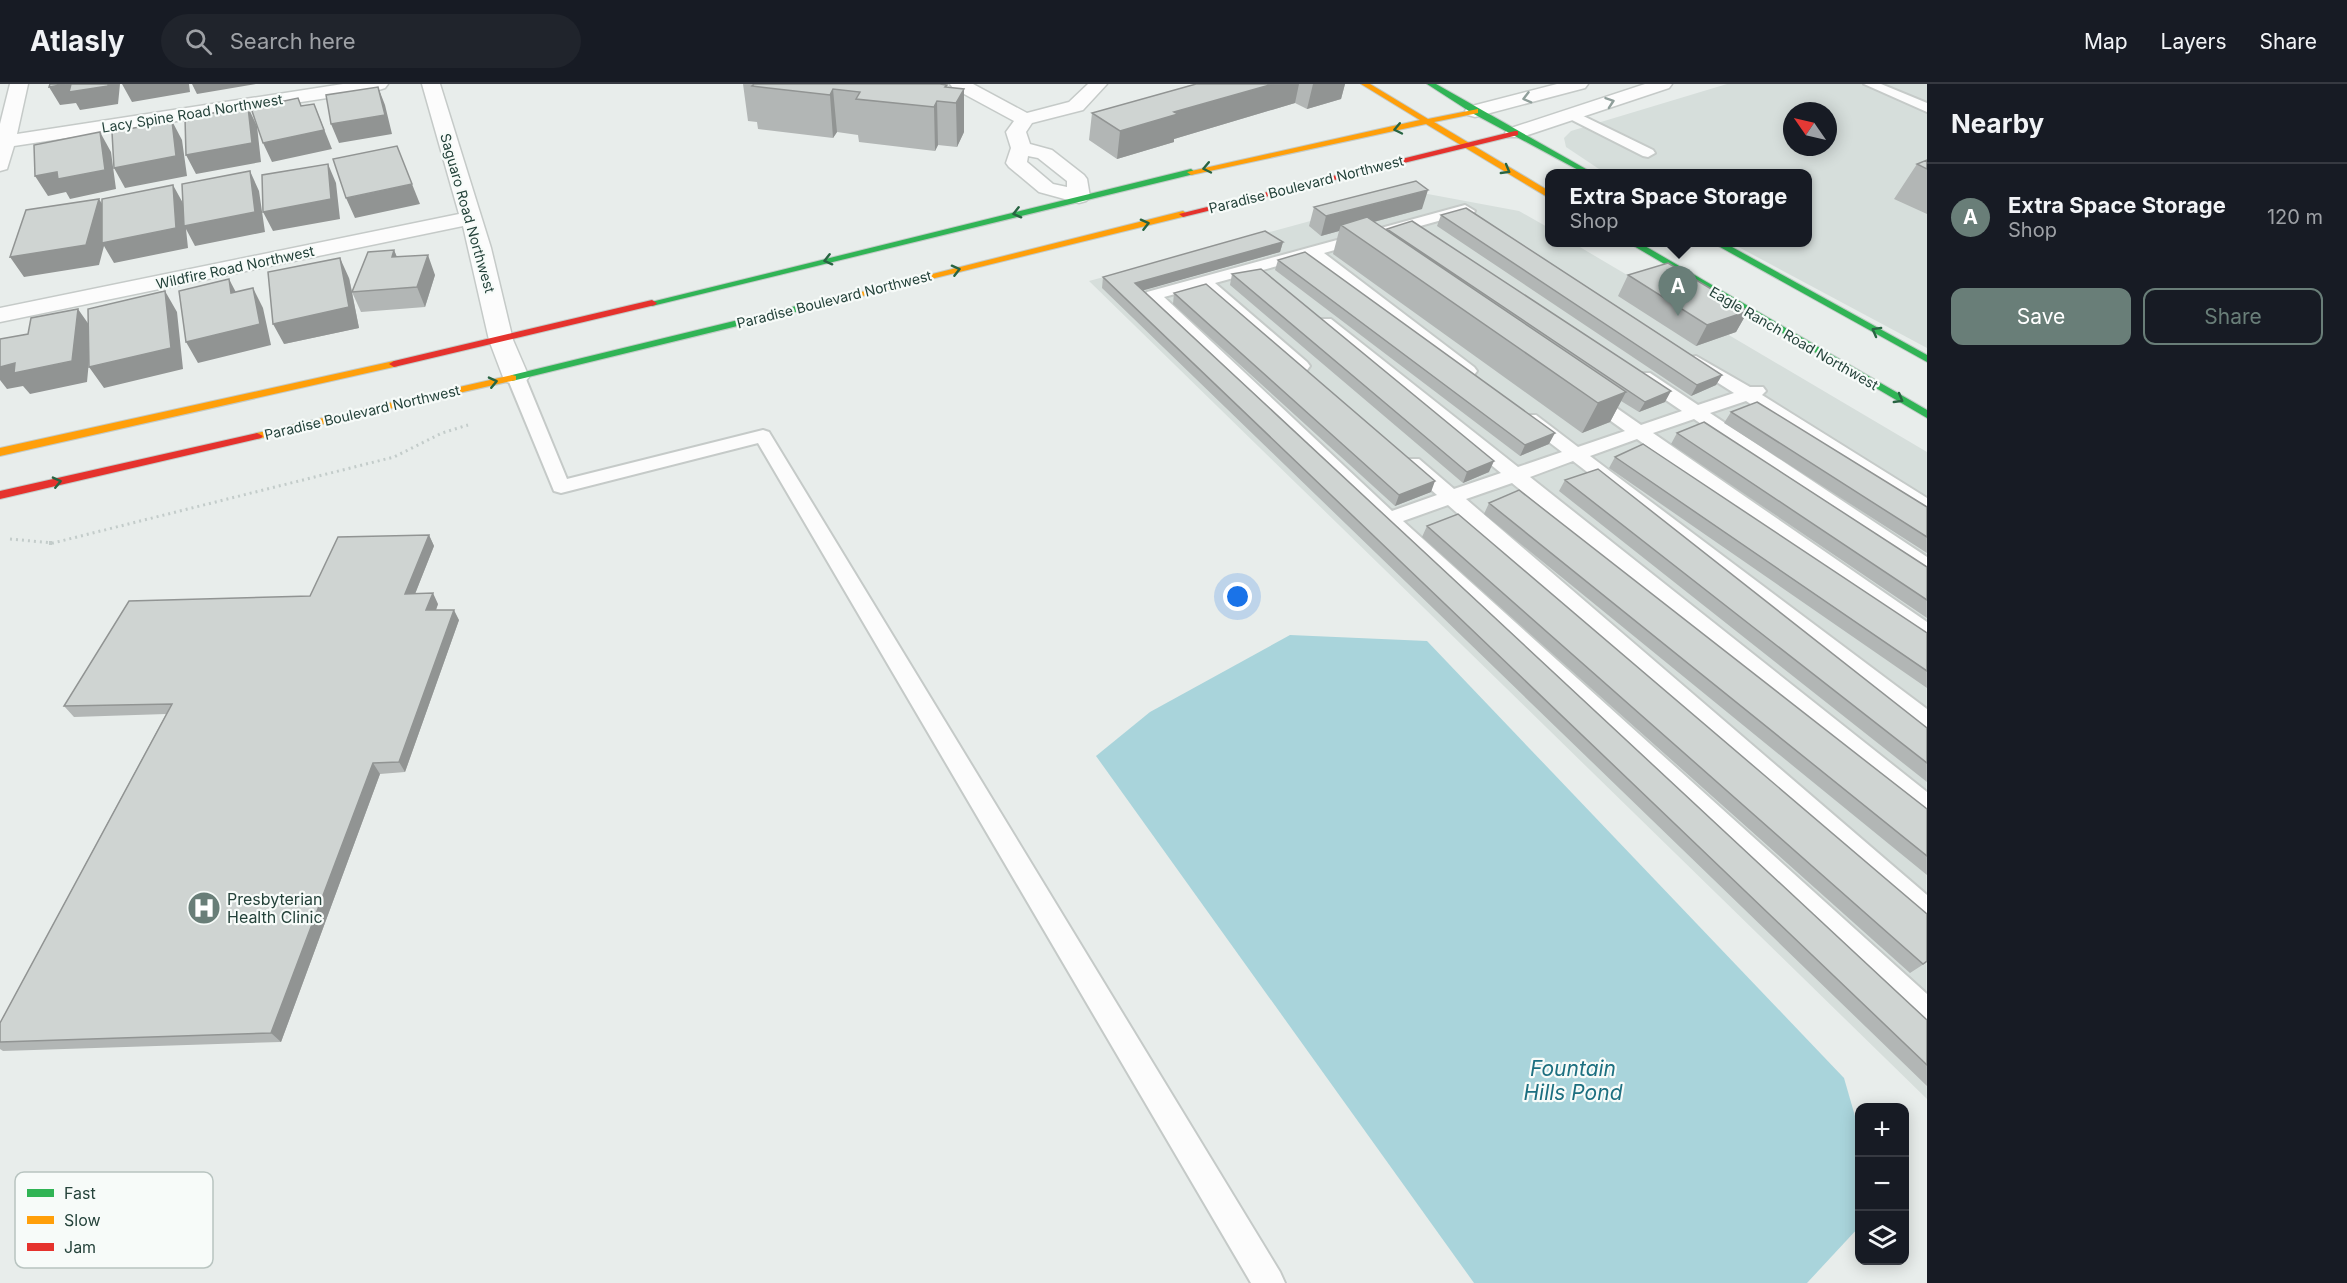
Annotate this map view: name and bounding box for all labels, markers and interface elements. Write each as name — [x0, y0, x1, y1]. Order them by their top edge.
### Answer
search box — [161, 14, 581, 68]
text: Atlasly — [30, 24, 125, 58]
icon: search — [182, 25, 215, 58]
text: Search here — [230, 28, 356, 54]
text: Map — [2084, 29, 2128, 54]
text: Layers — [2161, 29, 2227, 54]
text: Share — [2260, 29, 2317, 54]
street label: Lacy Spine Road Northwest — [100, 90, 284, 136]
one-way arrow — [1522, 90, 1532, 103]
one-way arrow — [1604, 97, 1615, 109]
north arrow — [1783, 102, 1837, 156]
text: Nearby — [1951, 108, 2044, 139]
one-way arrow — [1393, 122, 1403, 135]
street label: Saguaro Road Northwest — [437, 131, 499, 295]
street label: Paradise Boulevard Northwest — [1207, 151, 1406, 216]
one-way arrow — [1202, 161, 1212, 174]
one-way arrow — [1500, 163, 1510, 174]
popup — [1545, 169, 1812, 247]
text: Extra Space Storage — [1570, 183, 1787, 209]
text: Extra Space Storage — [2008, 192, 2226, 218]
one-way arrow — [1012, 205, 1022, 218]
text: A — [1963, 205, 1978, 229]
text: 120 m — [2267, 205, 2323, 229]
text: Shop — [1570, 209, 1618, 233]
one-way arrow — [1140, 218, 1150, 231]
text: Shop — [2008, 218, 2057, 242]
street label: Wildfire Road Northwest — [154, 242, 316, 292]
one-way arrow — [823, 252, 833, 265]
one-way arrow — [950, 265, 960, 278]
street label: Paradise Boulevard Northwest — [735, 266, 934, 331]
pin: A — [1658, 266, 1698, 316]
street label: Eagle Ranch Road Northwest — [1707, 283, 1882, 394]
button: Save — [1951, 288, 2131, 345]
button: Share — [2143, 288, 2323, 345]
one-way arrow — [1872, 327, 1882, 338]
one-way arrow — [487, 376, 497, 389]
street label: Paradise Boulevard Northwest — [262, 381, 462, 443]
one-way arrow — [1893, 392, 1903, 403]
one-way arrow — [52, 476, 62, 489]
your location — [1223, 582, 1252, 611]
place label: Presbyterian Health Clinic — [227, 889, 323, 927]
hospital icon: Presbyterian Health Clinic — [186, 890, 222, 926]
water label: Fountain Hills Pond — [1523, 1056, 1623, 1105]
map controls — [1855, 1103, 1909, 1265]
button: + — [1855, 1103, 1909, 1157]
button: − — [1855, 1157, 1909, 1211]
legend — [15, 1172, 213, 1268]
text: Fast — [64, 1183, 96, 1203]
text: Slow — [64, 1210, 101, 1230]
button: layers — [1855, 1211, 1909, 1265]
text: Jam — [64, 1237, 96, 1257]

